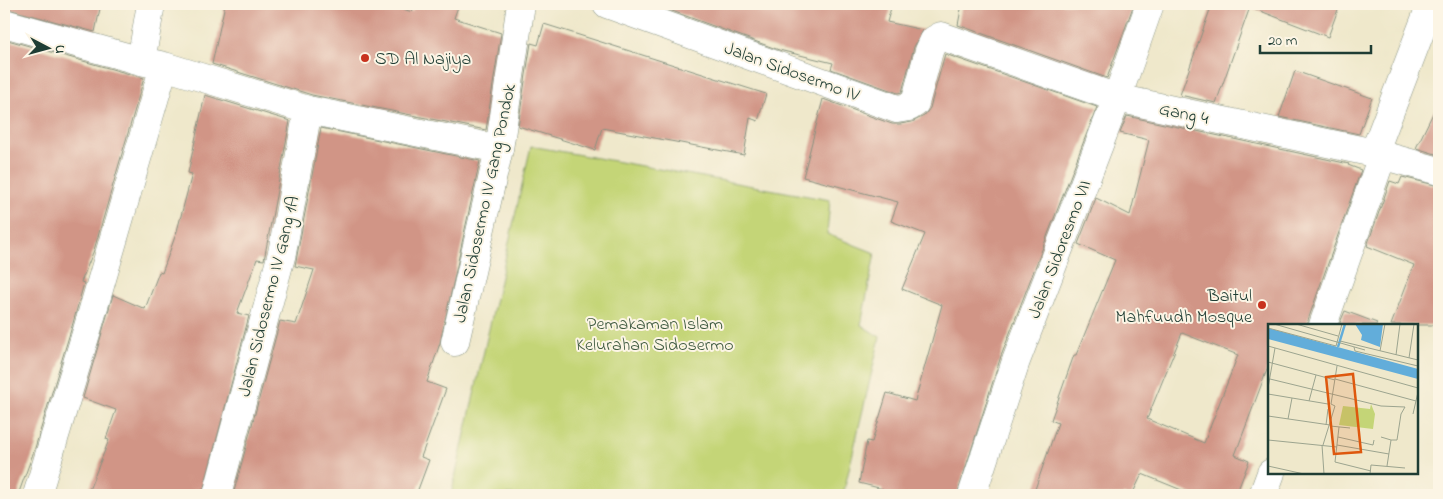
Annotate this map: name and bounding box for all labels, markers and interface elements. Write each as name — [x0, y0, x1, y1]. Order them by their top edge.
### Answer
north arrow — [22, 22, 72, 72]
scale bar — [1260, 22, 1372, 54]
text: 20 m — [1268, 30, 1298, 52]
street label: Jalan Sidosermo IV — [720, 36, 863, 110]
text: U — [49, 44, 70, 55]
place label: SD Al Najiya — [375, 47, 471, 73]
marker: SD Al Najiya — [359, 52, 371, 64]
street label: Jalan Sidosermo IV Gang Pondok — [448, 81, 525, 325]
street label: Gang 4 — [1156, 97, 1211, 134]
street label: Jalan Sidoresmo VII — [1022, 177, 1099, 323]
street label: Jalan Sidosermo IV Gang 1A — [232, 193, 308, 400]
place label: Baitul Mahfuudh Mosque — [1116, 284, 1253, 331]
marker: Baitul Mahfuudh Mosque — [1256, 299, 1268, 311]
park label: Pemakaman Islam Kelurahan Sidosermo — [576, 312, 734, 359]
inset map — [1268, 324, 1418, 474]

